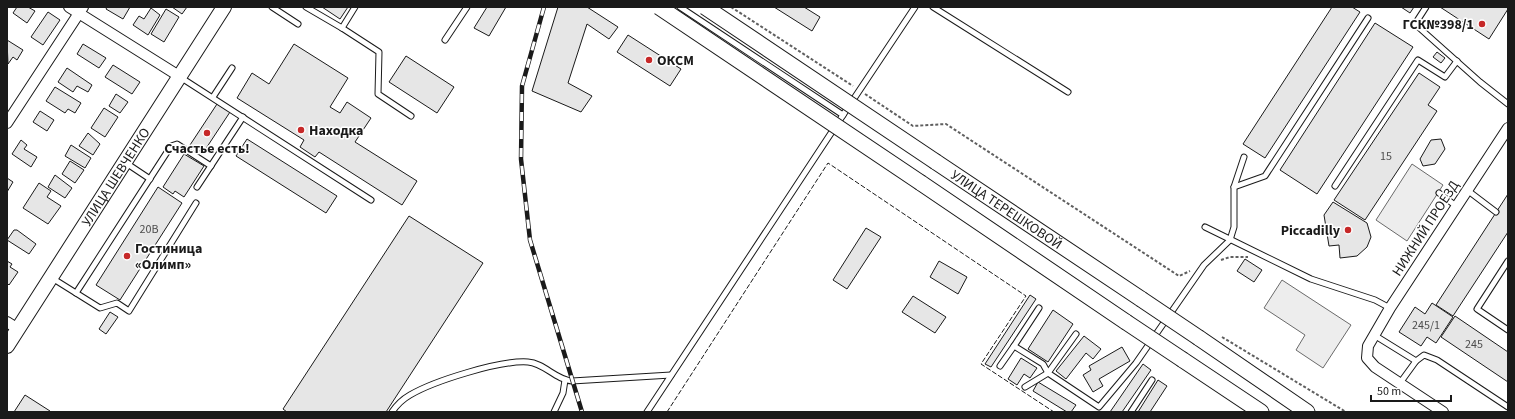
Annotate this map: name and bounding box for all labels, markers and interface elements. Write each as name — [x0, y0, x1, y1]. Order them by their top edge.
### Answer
place label: ГСК№398/1 — [1403, 15, 1474, 35]
marker: ГСК№398/1 — [1477, 19, 1487, 29]
place label: ОКСМ — [657, 51, 694, 71]
marker: ОКСМ — [644, 55, 654, 65]
place label: Находка — [309, 121, 364, 141]
street label: УЛИЦА ШЕВЧЕНКО — [77, 124, 155, 230]
marker: Находка — [296, 125, 306, 135]
marker: Счастье есть! — [202, 128, 212, 138]
place label: Счастье есть! — [164, 139, 250, 159]
house number: 15 — [1380, 148, 1392, 165]
street label: УЛИЦА ТЕРЕШКОВОЙ — [946, 166, 1066, 255]
street label: НИЖНИЙ ПРОЕЗД — [1387, 177, 1464, 280]
house number: 20В — [140, 221, 158, 238]
place label: Piccadilly — [1281, 221, 1341, 241]
marker: Piccadilly — [1343, 225, 1353, 235]
place label: Гостиница «Олимп» — [135, 239, 202, 275]
marker: Гостиница «Олимп» — [122, 251, 132, 261]
house number: 245/1 — [1412, 317, 1440, 334]
house number: 245 — [1465, 336, 1483, 353]
scale bar — [1371, 377, 1451, 403]
text: 50 m — [1377, 383, 1401, 400]

